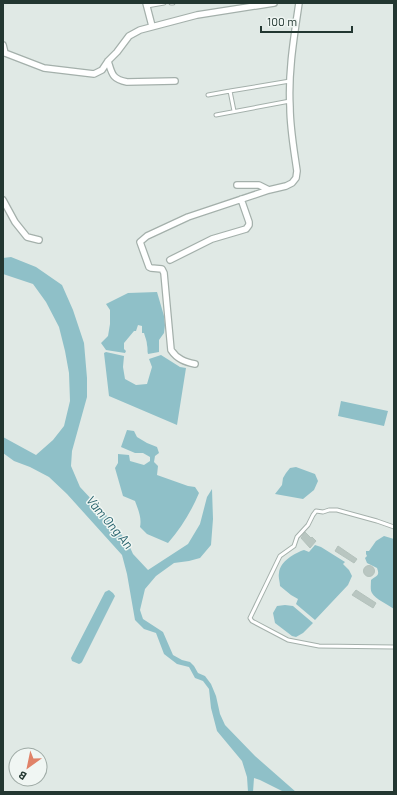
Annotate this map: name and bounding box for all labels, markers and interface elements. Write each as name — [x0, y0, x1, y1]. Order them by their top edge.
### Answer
scale bar — [261, 8, 352, 34]
text: 100 m — [267, 14, 297, 28]
water label: Vàm Ong An — [83, 492, 137, 552]
north arrow — [8, 747, 48, 787]
text: B — [16, 768, 29, 783]

